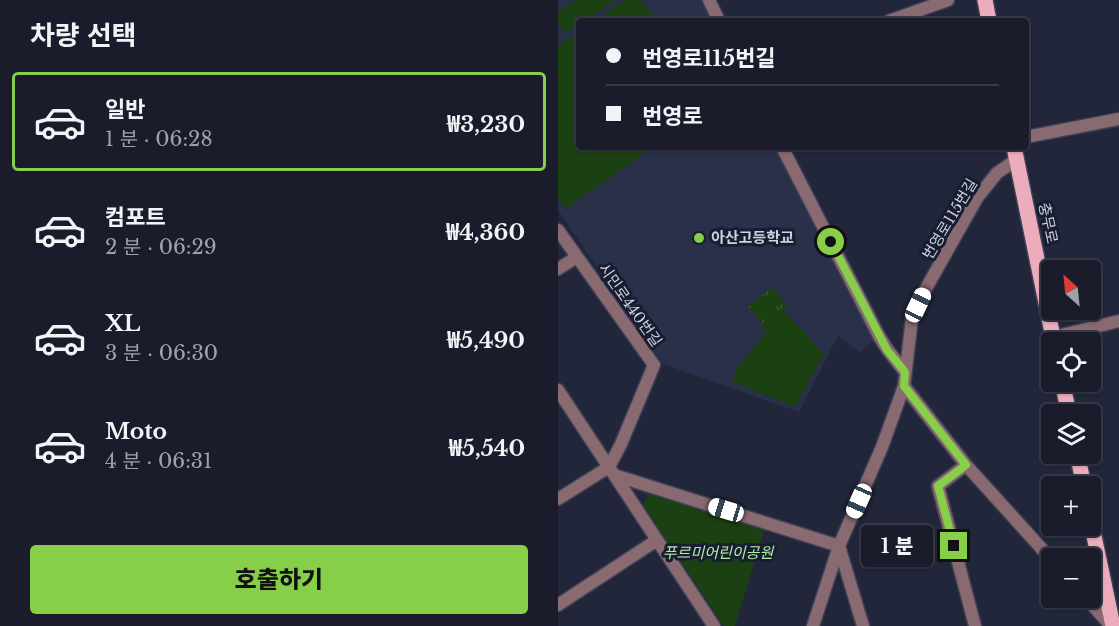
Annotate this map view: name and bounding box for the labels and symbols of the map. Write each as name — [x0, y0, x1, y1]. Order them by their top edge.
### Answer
street label: 번영로115번길 — [918, 175, 981, 263]
street label: 충무로 — [1035, 201, 1062, 245]
place label: 아산고등학교 — [711, 228, 794, 247]
route start — [817, 228, 844, 255]
marker: 아산고등학교 — [692, 231, 706, 245]
street label: 시민로440번길 — [595, 259, 666, 350]
north arrow — [1041, 260, 1101, 320]
car — [902, 285, 934, 325]
car — [843, 481, 875, 521]
car — [706, 496, 746, 524]
callout: 1 분 — [861, 525, 933, 567]
route end — [940, 532, 967, 559]
park label: 푸르미어린이공원 — [663, 543, 774, 562]

